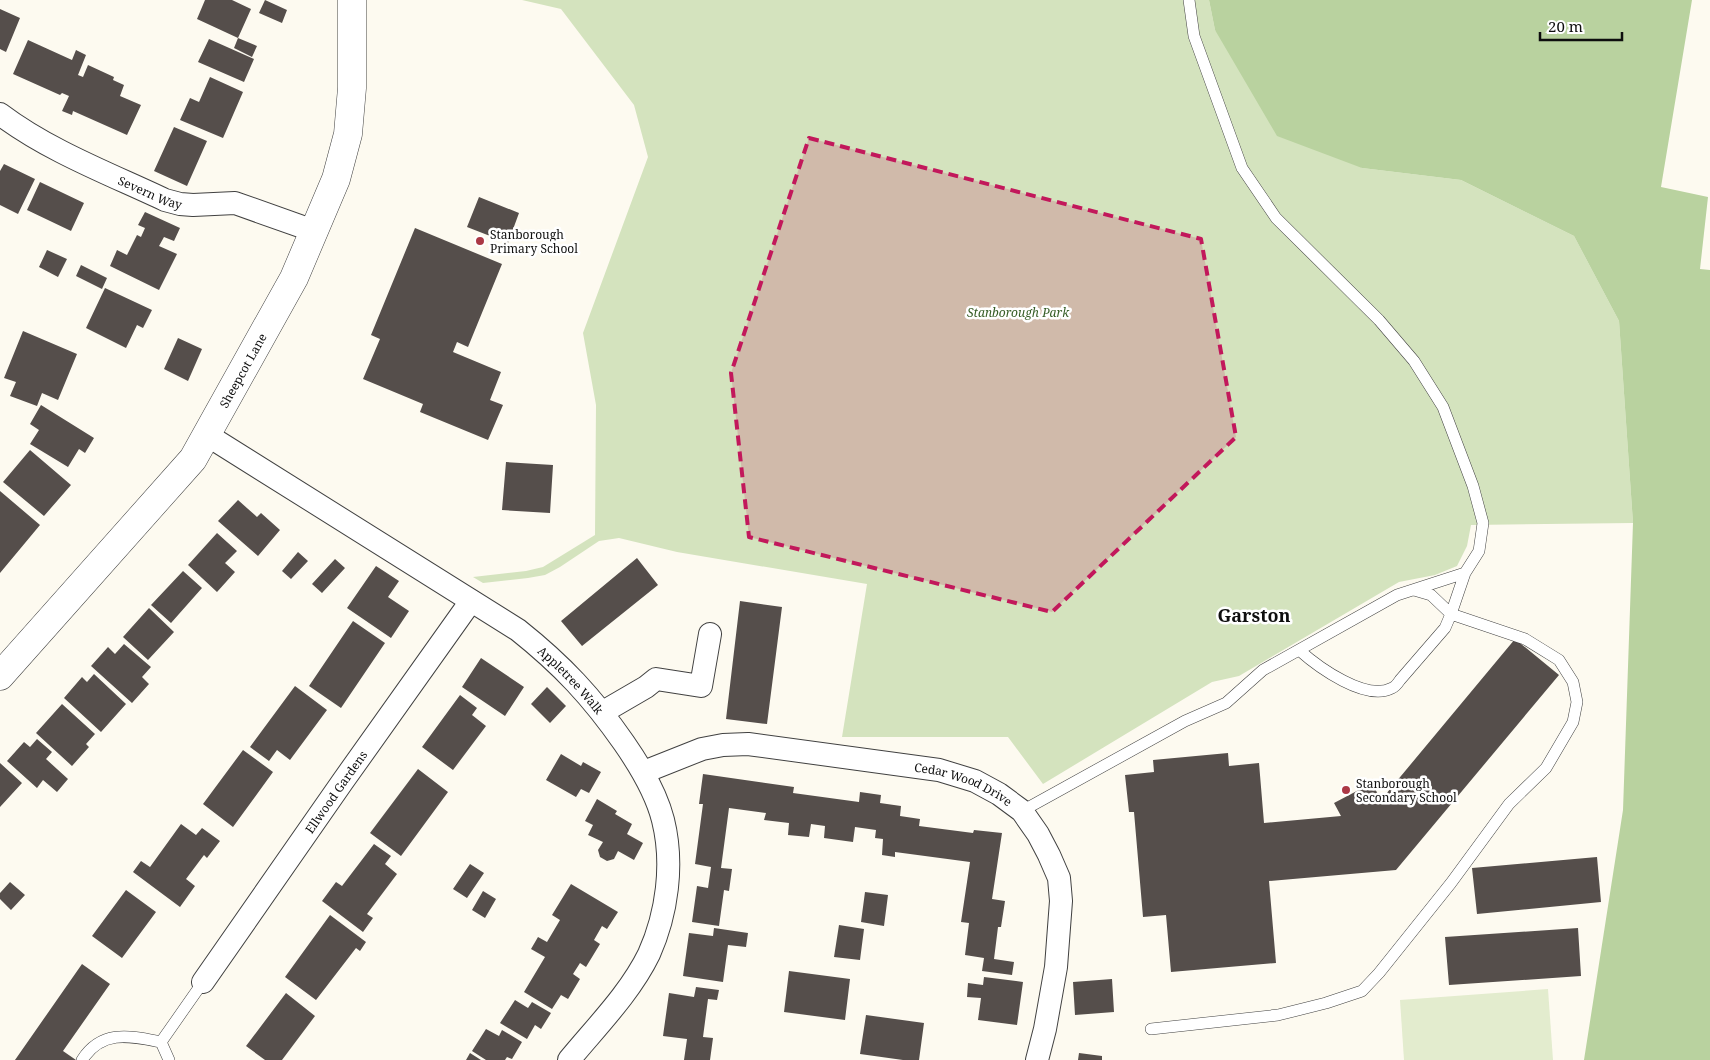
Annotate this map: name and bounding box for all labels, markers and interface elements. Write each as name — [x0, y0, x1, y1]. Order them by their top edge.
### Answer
scale bar — [1540, 10, 1622, 42]
text: 20 m — [1548, 16, 1583, 36]
street label: Severn Way — [116, 171, 184, 213]
place label: Stanborough Primary School — [490, 226, 578, 257]
marker: Stanborough Primary School — [474, 235, 486, 247]
park label: Stanborough Park — [967, 304, 1070, 321]
street label: Sheepcot Lane — [215, 330, 270, 411]
district label: Garston — [1217, 603, 1291, 627]
street label: Appletree Walk — [534, 642, 608, 718]
street label: Ellwood Gardens — [301, 747, 371, 837]
street label: Cedar Wood Drive — [913, 758, 1016, 810]
place label: Stanborough Secondary School — [1356, 775, 1457, 806]
marker: Stanborough Secondary School — [1340, 784, 1352, 796]

